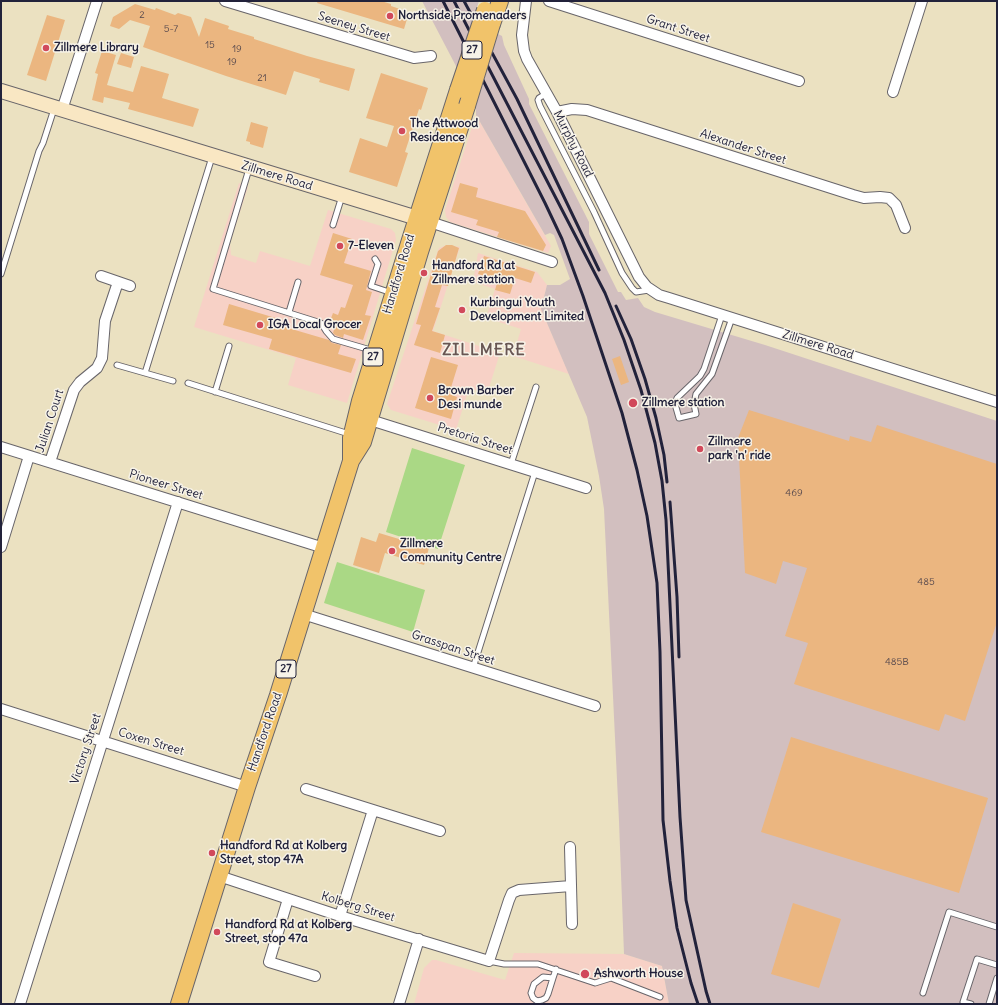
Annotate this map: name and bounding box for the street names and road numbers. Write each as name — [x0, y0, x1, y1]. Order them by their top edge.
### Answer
street label: Seeney Street — [316, 9, 392, 45]
street label: Grant Street — [644, 12, 712, 46]
road number: 27 — [462, 41, 482, 59]
street label: Murphy Road — [550, 108, 596, 180]
street label: Alexander Street — [698, 126, 788, 168]
street label: Zillmere Road — [240, 158, 314, 194]
street label: Handford Road — [380, 232, 418, 316]
street label: Zillmere Road — [781, 327, 855, 363]
road number: 27 — [363, 348, 383, 366]
street label: Julian Court — [33, 388, 67, 454]
street label: Pretoria Street — [436, 420, 514, 458]
street label: Pioneer Street — [127, 467, 205, 503]
street label: Grasspan Street — [410, 628, 496, 668]
road number: 27 — [276, 660, 296, 678]
street label: Handford Road — [245, 691, 285, 773]
street label: Victory Street — [68, 712, 104, 786]
street label: Coxen Street — [116, 725, 186, 759]
street label: Kolberg Street — [319, 889, 397, 925]

